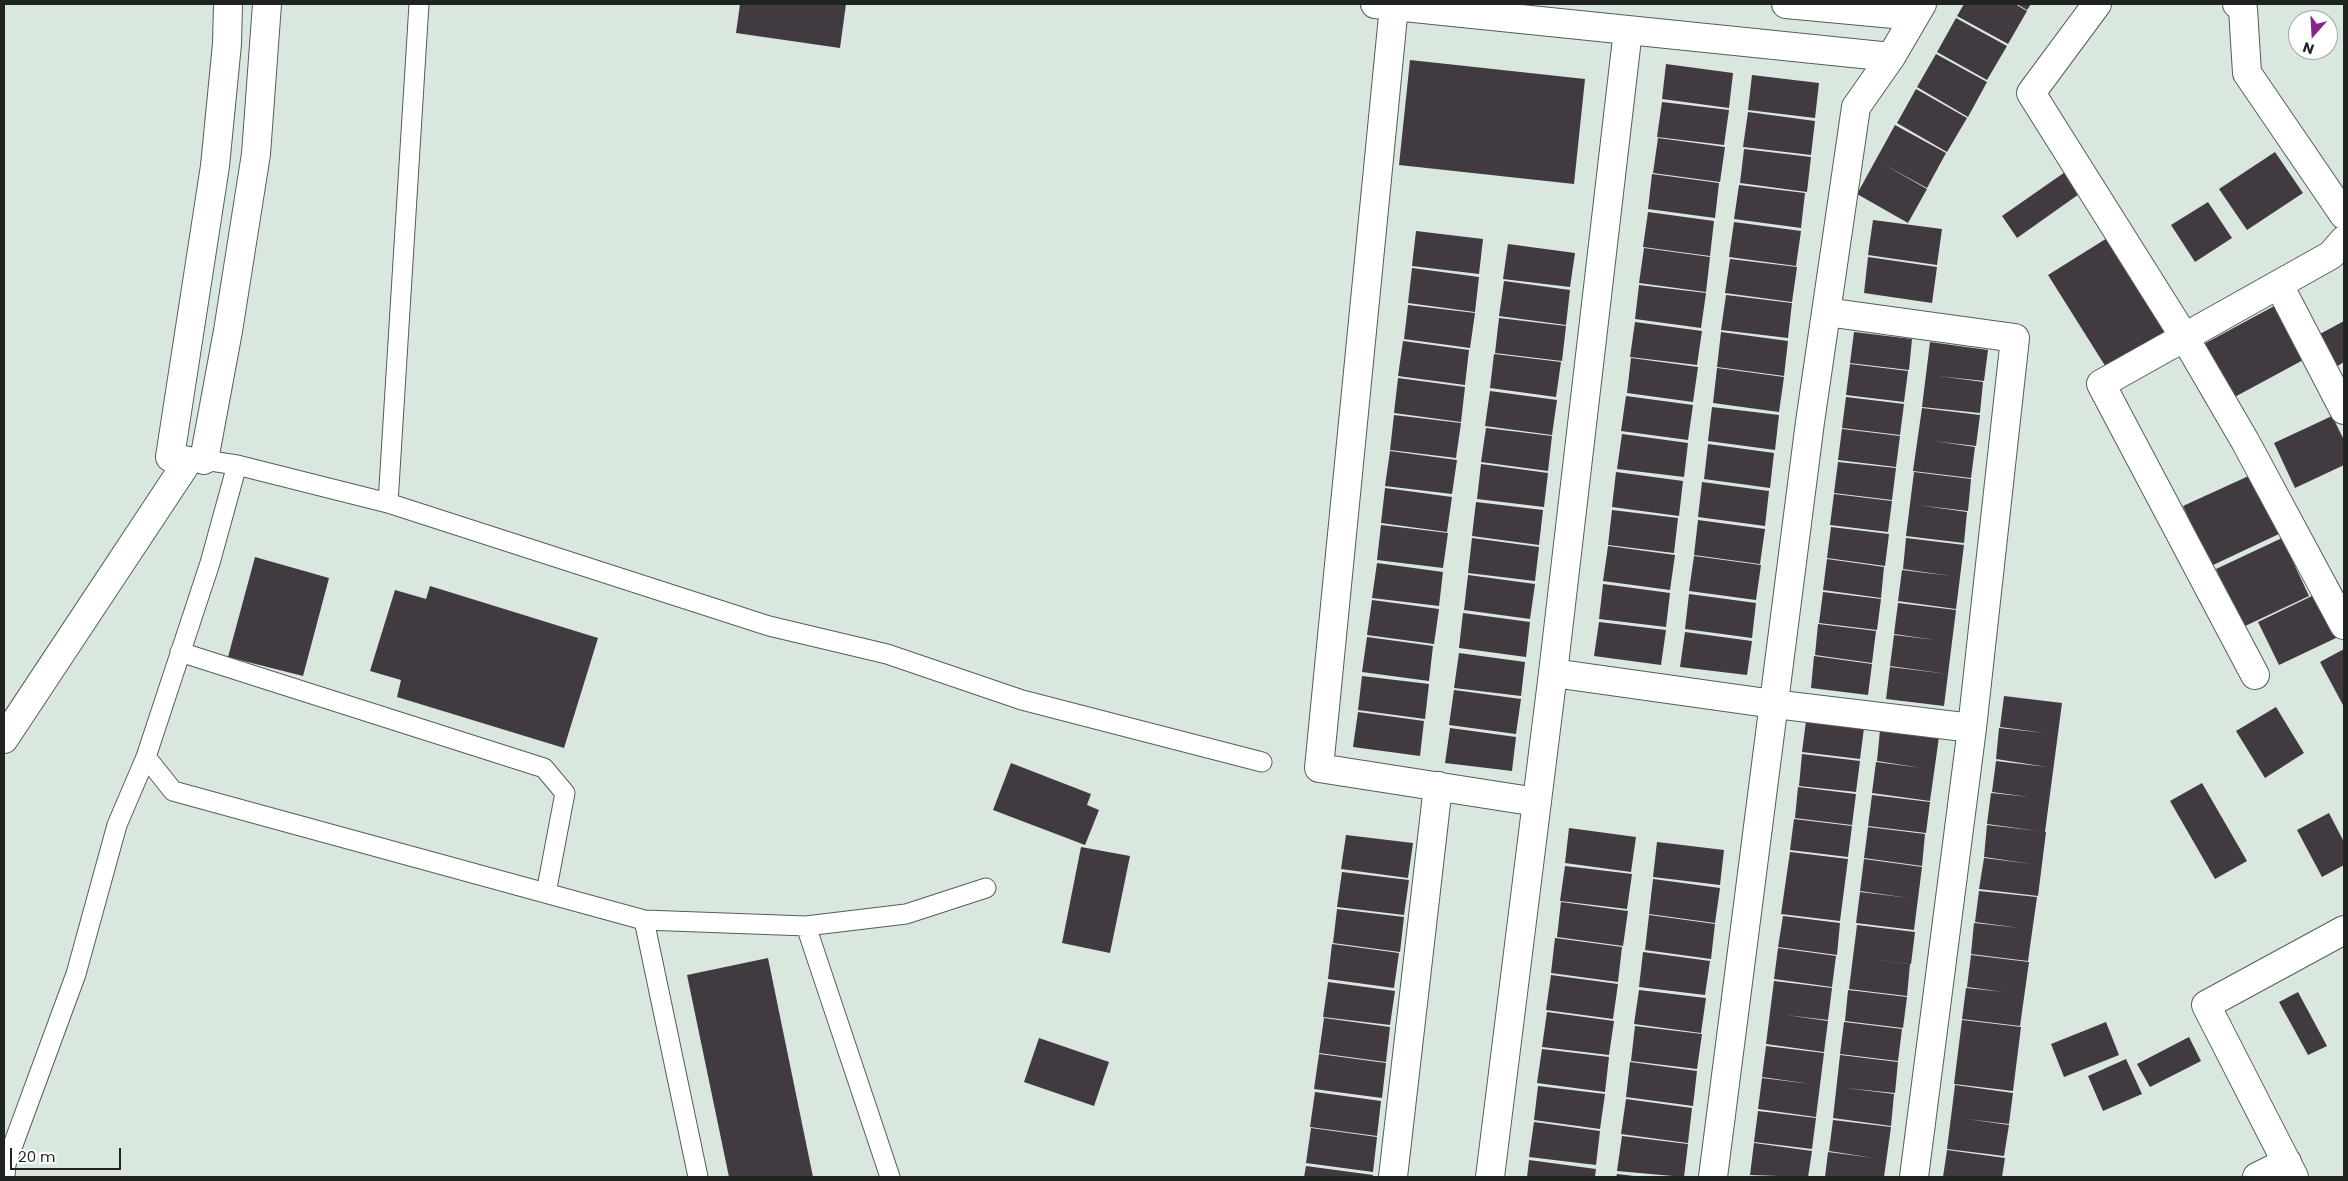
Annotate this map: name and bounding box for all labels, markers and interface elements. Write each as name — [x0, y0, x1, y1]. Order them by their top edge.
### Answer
north arrow — [2288, 10, 2338, 60]
text: N — [2300, 37, 2317, 59]
scale bar — [12, 1138, 124, 1170]
text: 20 m — [18, 1146, 56, 1167]

